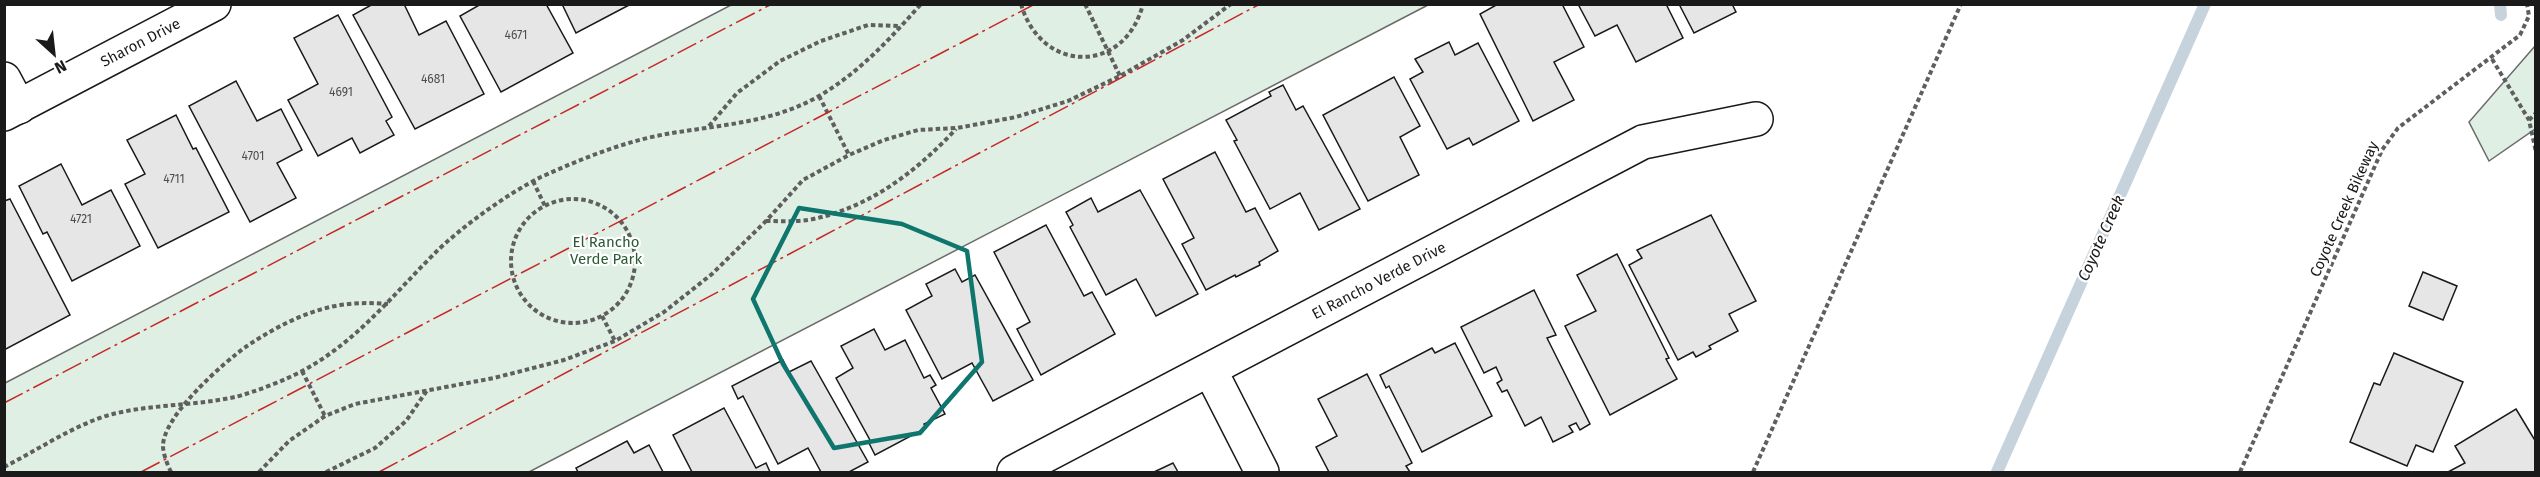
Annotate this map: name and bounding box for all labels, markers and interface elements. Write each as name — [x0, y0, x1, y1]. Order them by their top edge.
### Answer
street label: Sharon Drive — [98, 14, 183, 71]
north arrow — [24, 24, 84, 84]
house number: 4671 — [505, 28, 527, 42]
text: N — [52, 56, 70, 78]
house number: 4681 — [421, 72, 445, 86]
house number: 4691 — [329, 85, 353, 99]
street label: Coyote Creek Bikeway — [2306, 138, 2382, 280]
house number: 4701 — [242, 149, 264, 163]
house number: 4711 — [163, 172, 185, 186]
water label: Coyote Creek — [2074, 192, 2128, 284]
house number: 4721 — [70, 212, 92, 226]
park label: El Rancho Verde Park — [570, 233, 642, 268]
street label: El Rancho Verde Drive — [1309, 238, 1449, 323]

